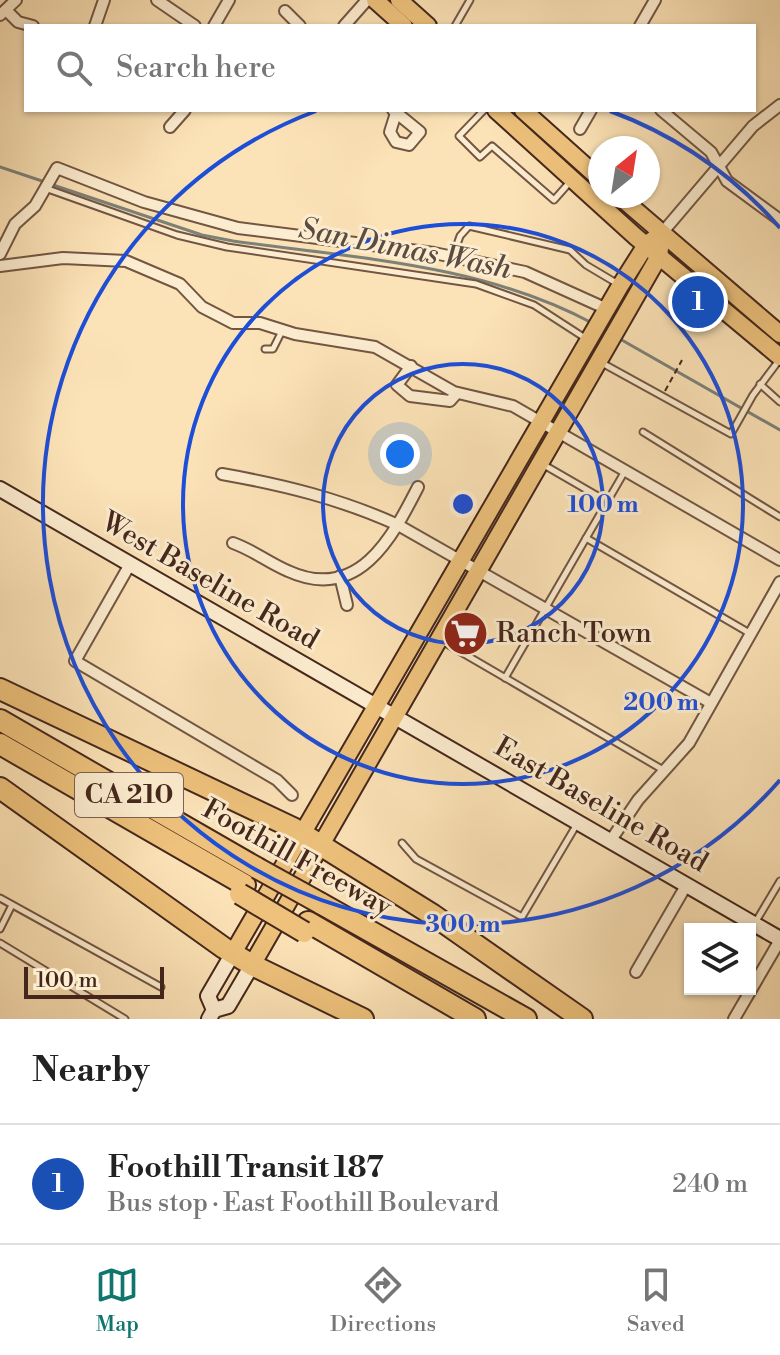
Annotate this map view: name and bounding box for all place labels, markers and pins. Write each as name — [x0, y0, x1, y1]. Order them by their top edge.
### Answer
pin: 1 — [672, 272, 724, 332]
centre of rings — [449, 490, 477, 518]
supermarket icon: Ranch Town — [441, 609, 489, 657]
place label: Ranch Town — [496, 616, 652, 651]

